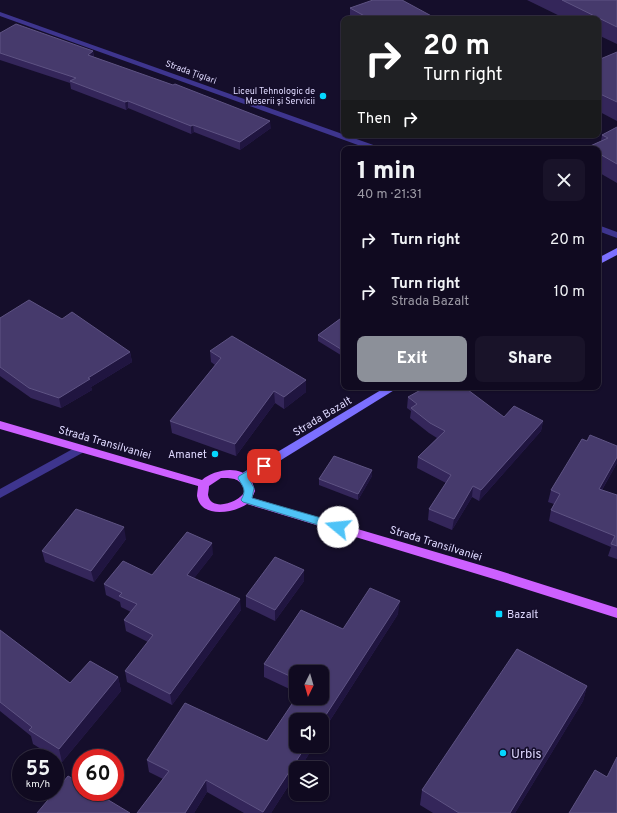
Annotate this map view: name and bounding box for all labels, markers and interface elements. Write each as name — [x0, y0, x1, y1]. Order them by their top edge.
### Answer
text: 20 m — [423, 29, 490, 65]
icon: right — [357, 32, 409, 84]
street label: Strada Țiglari — [164, 58, 218, 87]
text: Turn right — [423, 64, 503, 87]
place label: Liceul Tehnologic de Meserii și Servicii — [233, 86, 315, 107]
marker: Liceul Tehnologic de Meserii și Servicii — [318, 91, 328, 101]
icon: right — [399, 108, 421, 130]
text: Then — [357, 110, 391, 129]
text: 1 min — [357, 157, 416, 187]
button: close — [543, 159, 585, 201]
text: 40 m · 21:31 — [357, 187, 422, 203]
icon: right — [357, 229, 379, 251]
text: Turn right — [391, 231, 460, 250]
text: 20 m — [550, 231, 585, 250]
text: Turn right — [391, 275, 460, 294]
icon: right — [357, 281, 379, 303]
text: 10 m — [554, 283, 585, 302]
text: Strada Bazalt — [391, 294, 469, 310]
button: Exit — [357, 336, 467, 382]
button: Share — [475, 336, 585, 382]
street label: Strada Bazalt — [291, 394, 355, 440]
street label: Strada Transilvaniei — [57, 423, 153, 463]
place label: Amanet — [168, 448, 207, 462]
marker: Amanet — [210, 449, 220, 459]
pin — [247, 449, 281, 483]
icon: arrive — [253, 455, 275, 477]
position arrow — [317, 506, 359, 548]
street label: Strada Transilvaniei — [388, 523, 484, 565]
place label: Bazalt — [507, 608, 538, 622]
marker: Bazalt — [494, 609, 504, 619]
north arrow — [289, 665, 329, 705]
map controls — [289, 665, 329, 801]
button: sound — [289, 713, 329, 753]
place label: Urbis — [511, 747, 542, 763]
marker: Urbis — [498, 748, 508, 758]
speed limit sign: 60 — [72, 749, 124, 801]
text: 55 — [26, 757, 50, 783]
button: layers — [289, 761, 329, 801]
text: km/h — [26, 778, 50, 791]

